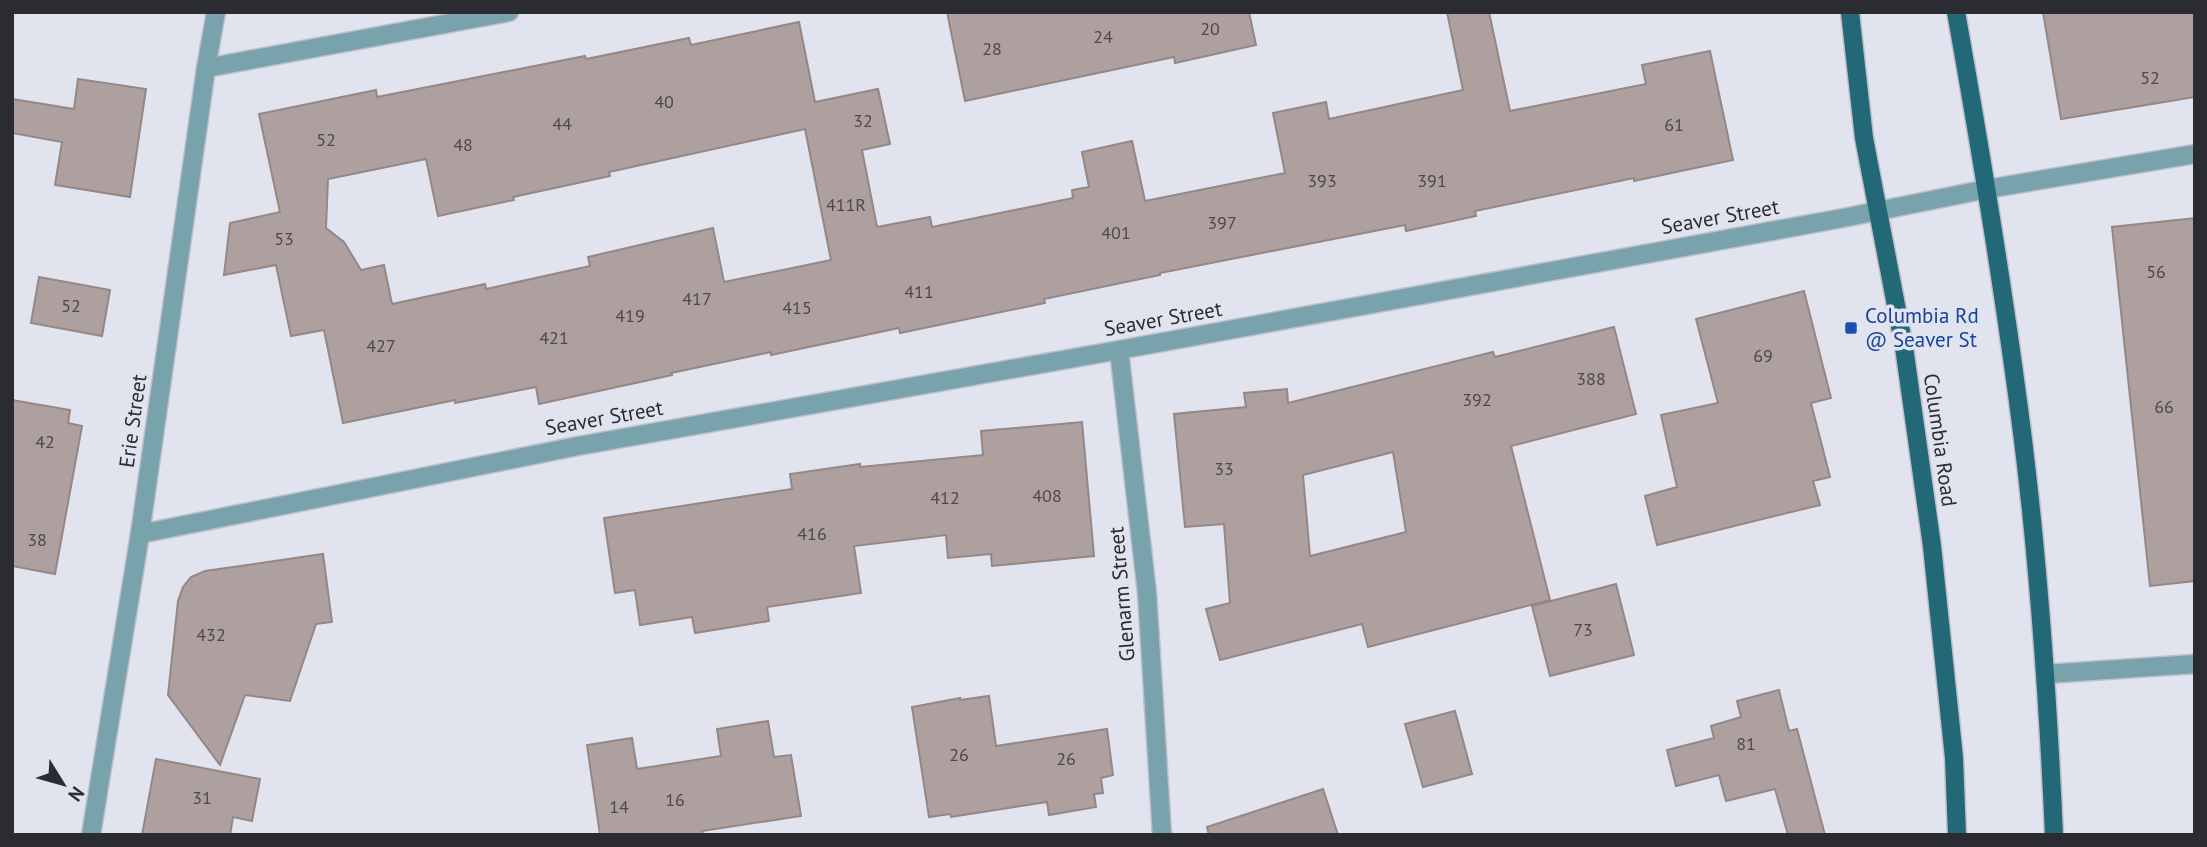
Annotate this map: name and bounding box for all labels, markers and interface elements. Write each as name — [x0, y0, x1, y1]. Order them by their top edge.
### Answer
house number: 20 — [1200, 17, 1220, 40]
house number: 24 — [1093, 25, 1113, 48]
house number: 28 — [982, 37, 1002, 60]
house number: 52 — [2140, 66, 2160, 89]
house number: 40 — [654, 90, 674, 113]
house number: 32 — [853, 109, 873, 132]
house number: 44 — [552, 112, 572, 135]
house number: 61 — [1664, 113, 1684, 136]
house number: 52 — [316, 128, 336, 151]
house number: 48 — [453, 133, 473, 156]
house number: 393 — [1307, 169, 1337, 192]
house number: 391 — [1417, 169, 1447, 192]
house number: 411R — [826, 193, 866, 216]
street label: Seaver Street — [1659, 193, 1781, 240]
house number: 397 — [1207, 211, 1237, 234]
house number: 401 — [1101, 221, 1131, 244]
house number: 53 — [274, 227, 294, 250]
house number: 56 — [2146, 260, 2166, 283]
house number: 411 — [904, 280, 934, 303]
house number: 417 — [682, 287, 712, 310]
house number: 52 — [61, 294, 81, 317]
street label: Seaver Street — [1102, 295, 1224, 342]
house number: 415 — [782, 296, 812, 319]
place label: Columbia Rd @ Seaver St — [1865, 302, 1979, 353]
house number: 419 — [615, 304, 645, 327]
marker: Columbia Rd @ Seaver St — [1843, 320, 1859, 336]
house number: 421 — [539, 326, 569, 349]
house number: 427 — [366, 334, 396, 357]
house number: 69 — [1753, 344, 1773, 367]
house number: 388 — [1576, 367, 1606, 390]
street label: Columbia Road — [1918, 371, 1963, 508]
street label: Erie Street — [113, 373, 152, 469]
house number: 392 — [1462, 388, 1492, 411]
street label: Seaver Street — [543, 394, 665, 441]
house number: 66 — [2154, 395, 2174, 418]
house number: 42 — [35, 430, 55, 453]
house number: 33 — [1214, 457, 1234, 480]
house number: 408 — [1032, 484, 1062, 507]
house number: 412 — [930, 486, 960, 509]
house number: 416 — [797, 522, 827, 545]
street label: Glenarm Street — [1102, 526, 1141, 662]
house number: 38 — [27, 528, 47, 551]
house number: 73 — [1573, 618, 1593, 641]
house number: 432 — [196, 623, 226, 646]
house number: 81 — [1736, 732, 1756, 755]
house number: 26 — [949, 743, 969, 766]
house number: 26 — [1056, 747, 1076, 770]
north arrow — [28, 749, 98, 819]
text: N — [63, 782, 90, 806]
house number: 31 — [192, 786, 212, 809]
house number: 16 — [665, 788, 685, 811]
house number: 14 — [609, 795, 629, 818]

